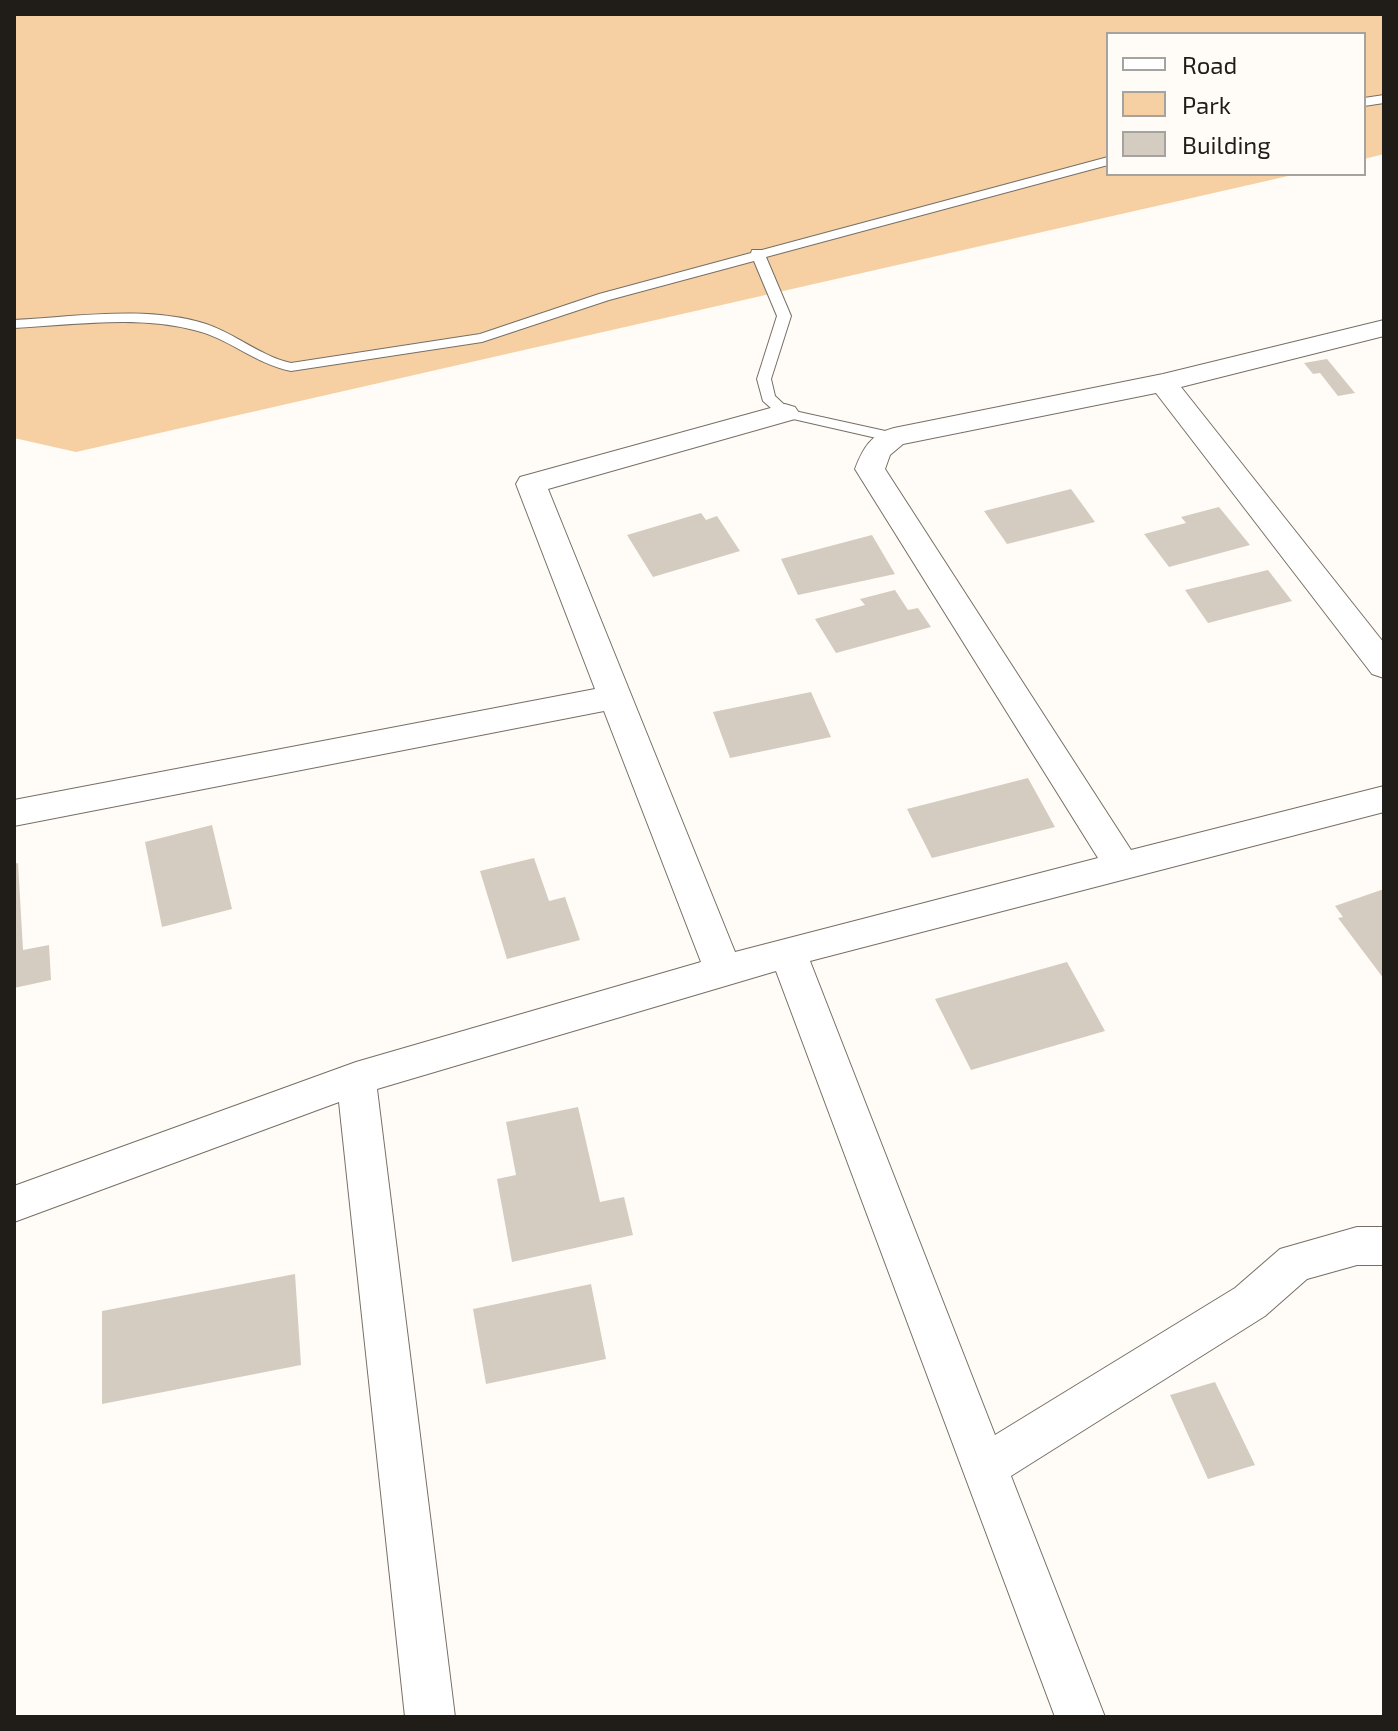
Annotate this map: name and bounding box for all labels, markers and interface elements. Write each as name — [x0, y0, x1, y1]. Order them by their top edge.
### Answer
legend — [1106, 32, 1366, 176]
text: Road — [1182, 50, 1237, 79]
text: Park — [1182, 90, 1231, 119]
text: Building — [1182, 130, 1271, 159]

